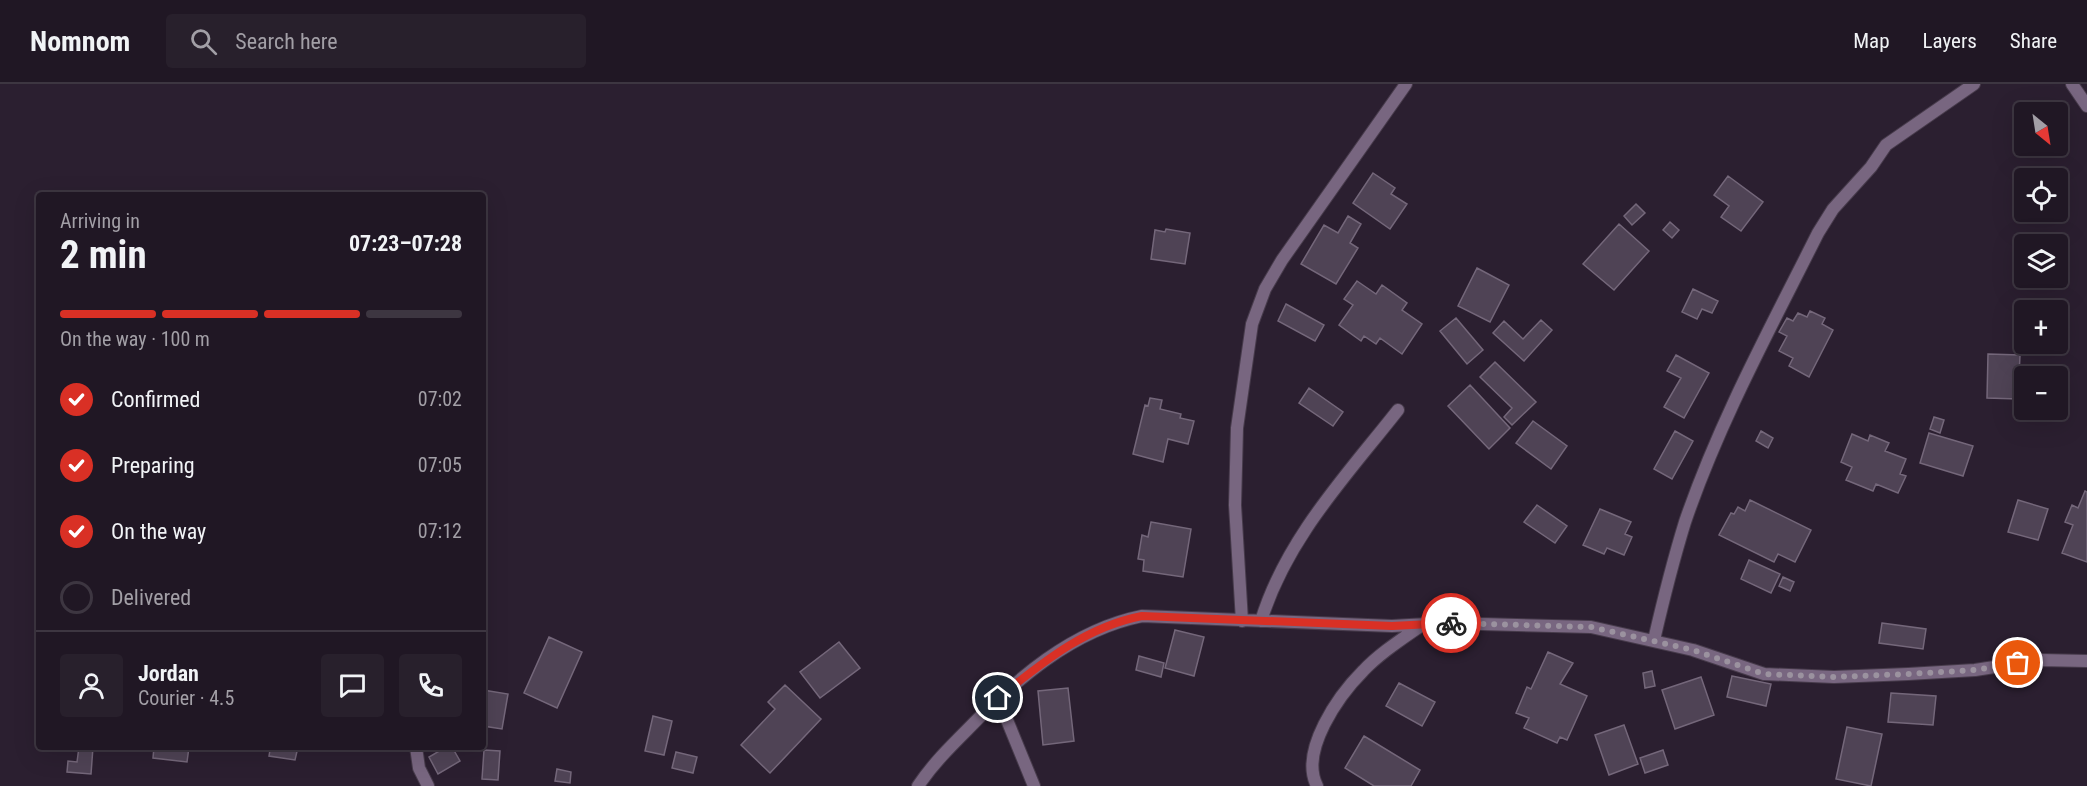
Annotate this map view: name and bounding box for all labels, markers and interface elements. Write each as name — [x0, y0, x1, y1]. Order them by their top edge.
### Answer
search box — [166, 14, 586, 68]
text: Nomnom — [30, 25, 130, 58]
icon: search — [187, 25, 220, 58]
text: Search here — [235, 29, 338, 54]
text: Map — [1853, 29, 1890, 53]
text: Layers — [1923, 29, 1977, 53]
text: Share — [2010, 29, 2057, 53]
north arrow — [2014, 102, 2068, 156]
map controls — [2014, 102, 2068, 420]
button: locate — [2014, 168, 2068, 222]
text: Arriving in — [60, 209, 140, 233]
text: 07:23–07:28 — [349, 231, 462, 256]
text: 2 min — [60, 232, 147, 278]
button: layers — [2014, 234, 2068, 288]
button: + — [2014, 300, 2068, 354]
text: On the way · 100 m — [60, 327, 210, 351]
button: − — [2014, 366, 2068, 420]
icon: check — [60, 383, 93, 416]
text: Confirmed — [111, 387, 200, 412]
text: 07:02 — [418, 387, 462, 411]
icon: check — [60, 449, 93, 482]
text: Preparing — [111, 453, 195, 478]
text: 07:05 — [418, 453, 462, 477]
icon: check — [60, 515, 93, 548]
text: On the way — [111, 519, 206, 544]
text: 07:12 — [418, 519, 462, 543]
text: Delivered — [111, 585, 191, 610]
courier — [1421, 593, 1481, 653]
icon: bike — [1435, 607, 1468, 640]
pin — [1992, 637, 2043, 688]
icon: bag — [2001, 646, 2034, 679]
button: person — [60, 654, 123, 717]
button: chat — [321, 654, 384, 717]
button: phone — [399, 654, 462, 717]
text: Jordan — [138, 661, 199, 686]
pin — [972, 672, 1023, 723]
icon: home — [981, 681, 1014, 714]
text: Courier · 4.5 — [138, 686, 234, 710]

